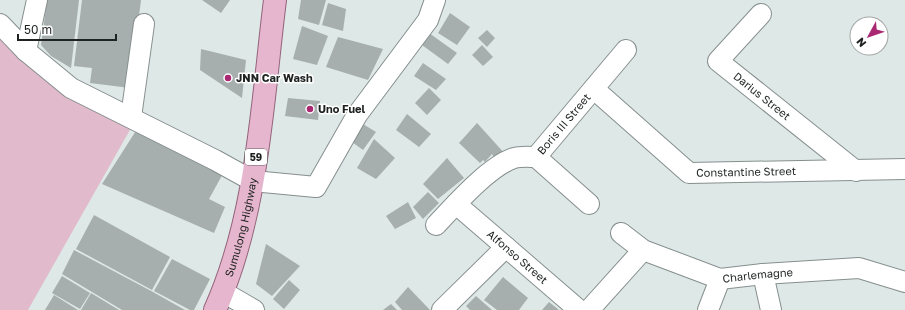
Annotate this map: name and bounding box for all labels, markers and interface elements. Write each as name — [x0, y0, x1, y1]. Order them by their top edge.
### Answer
scale bar — [18, 16, 116, 42]
north arrow — [849, 16, 889, 56]
text: 50 m — [24, 22, 52, 37]
text: N — [853, 35, 869, 50]
street label: Darius Street — [731, 69, 793, 122]
place label: JNN Car Wash — [236, 71, 313, 84]
marker: JNN Car Wash — [223, 73, 233, 83]
street label: Boris III Street — [534, 90, 593, 157]
place label: Uno Fuel — [318, 102, 366, 115]
marker: Uno Fuel — [305, 104, 315, 114]
road number: 59 — [245, 149, 267, 165]
street label: Constantine Street — [696, 164, 796, 179]
street label: Sumulong Highway — [222, 176, 259, 279]
street label: Alfonso Street — [485, 227, 551, 286]
street label: Charlemagne — [722, 265, 793, 285]

